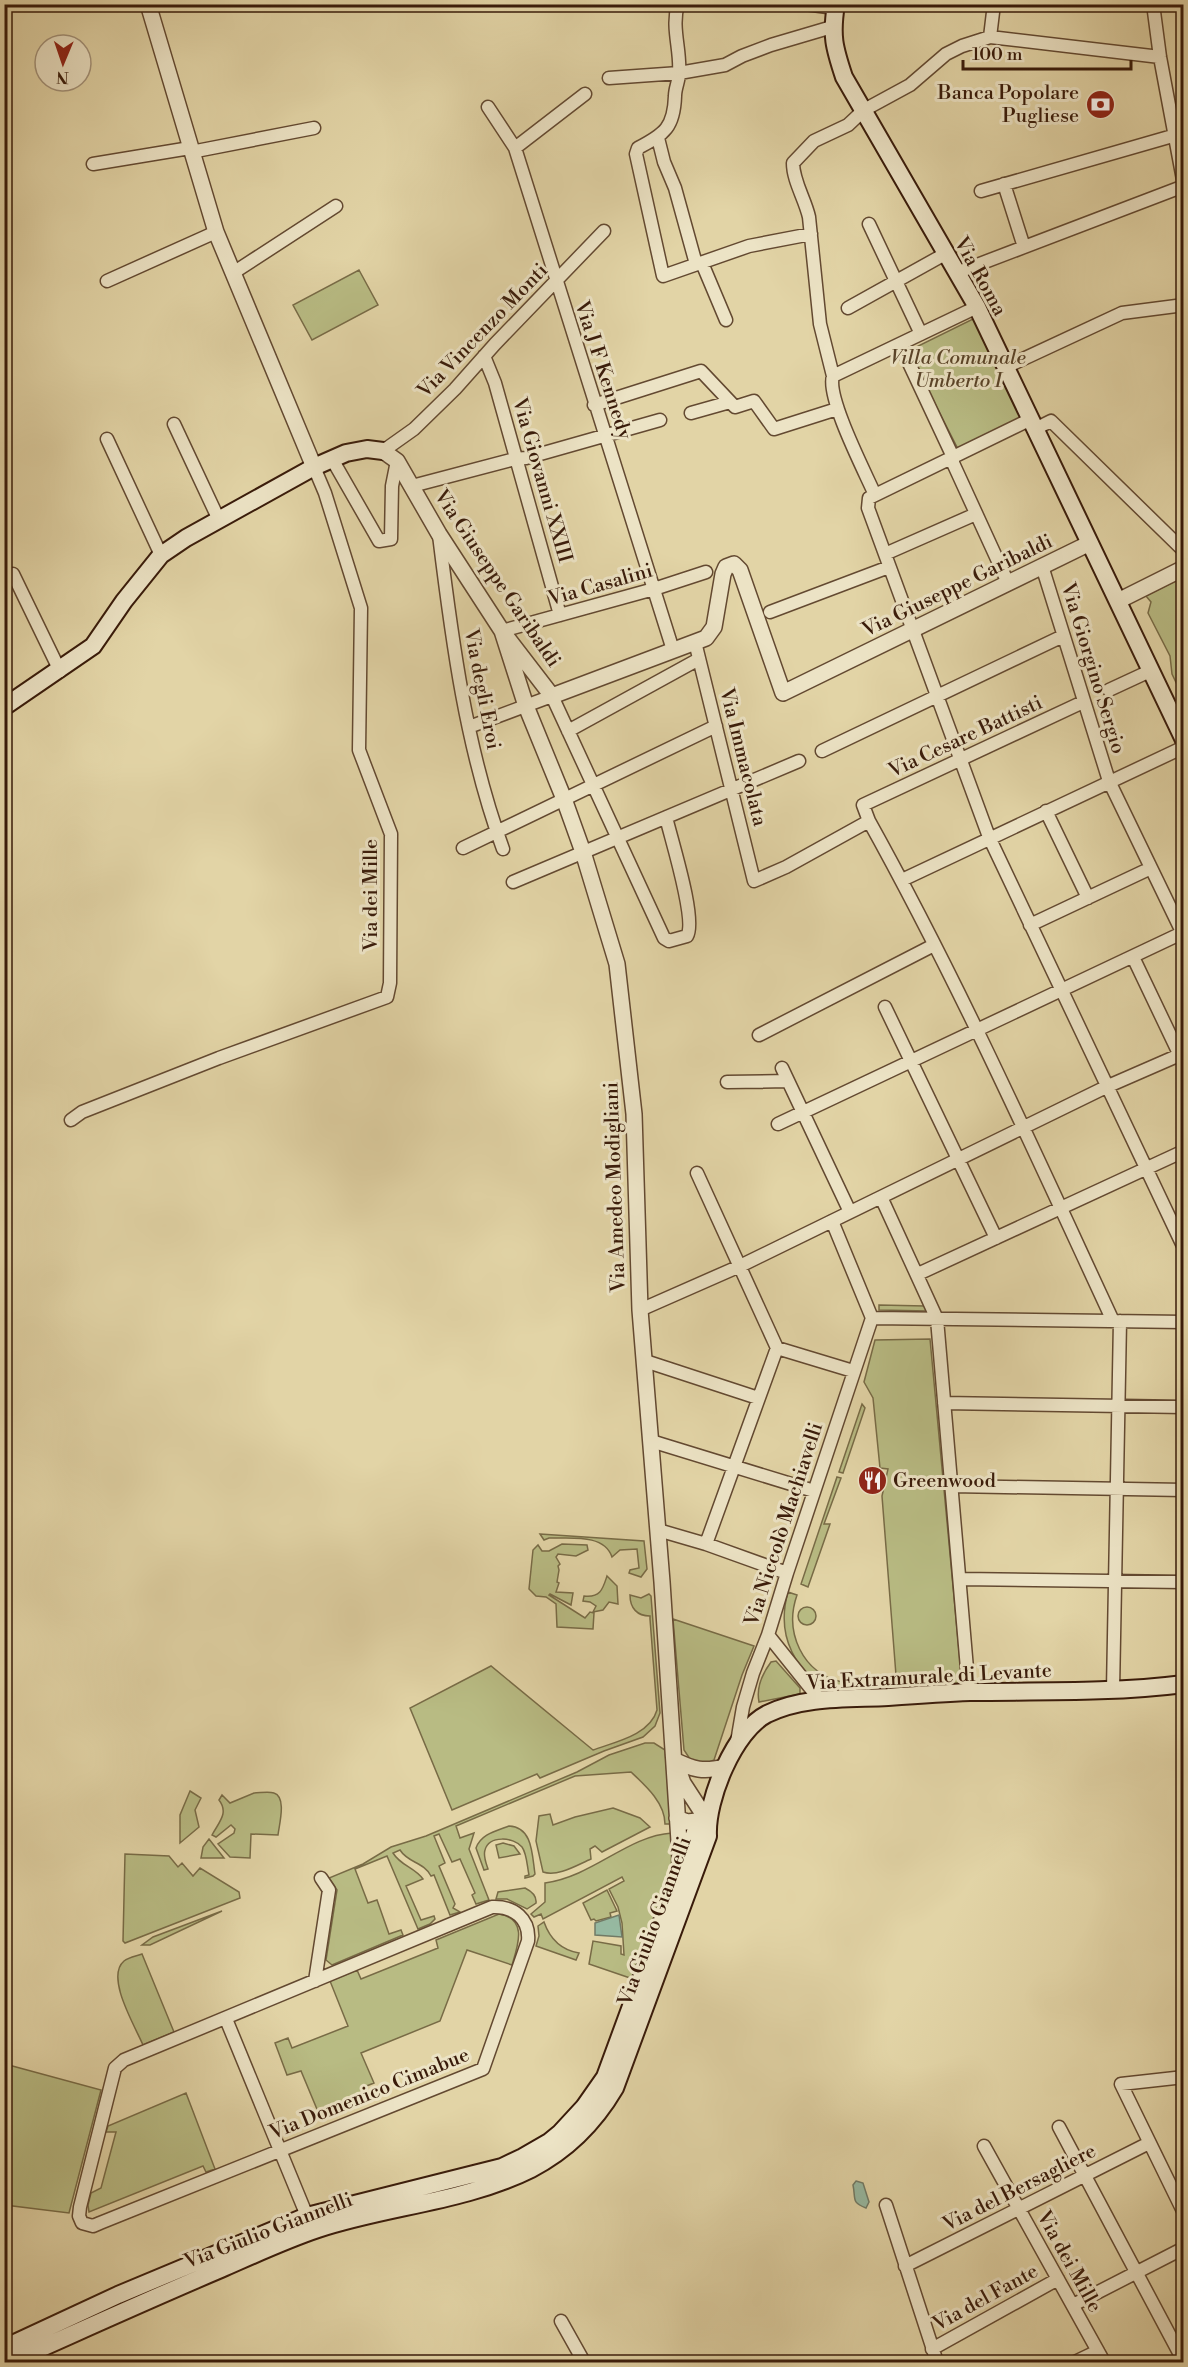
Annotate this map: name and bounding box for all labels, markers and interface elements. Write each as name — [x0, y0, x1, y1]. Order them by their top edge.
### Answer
north arrow — [33, 33, 93, 93]
scale bar — [963, 33, 1131, 71]
text: 100 m — [972, 43, 1023, 66]
text: N — [55, 67, 69, 87]
place label: Banca Popolare Pugliese — [937, 81, 1079, 129]
bank icon: Banca Popolare Pugliese — [1084, 88, 1116, 120]
street label: Via Roma — [947, 232, 1012, 321]
street label: Via Vincenzo Monti — [412, 258, 554, 404]
street label: Via J F Kennedy — [568, 297, 637, 443]
park label: Villa Comunale Umberto I — [890, 346, 1026, 394]
street label: Via Giovanni XXIII — [506, 394, 577, 566]
street label: Via Giuseppe Garibaldi — [427, 484, 566, 673]
street label: Via Giuseppe Garibaldi — [857, 529, 1057, 644]
street label: Via Casalini — [544, 558, 656, 613]
street label: Via Giorgino Sergio — [1054, 579, 1130, 757]
street label: Via degli Eroi — [457, 626, 506, 752]
street label: Via Immacolata — [713, 685, 772, 830]
street label: Via Cesare Battisti — [884, 691, 1047, 784]
street label: Via dei Mille — [359, 839, 384, 952]
street label: Via Amedeo Modigliani — [599, 1081, 632, 1294]
street label: Via Niccolò Machiavelli — [739, 1419, 829, 1630]
restaurant icon: Greenwood — [856, 1464, 888, 1496]
place label: Greenwood — [893, 1469, 996, 1494]
street label: Via Extramurale di Levante — [805, 1659, 1052, 1696]
street label: Via Giulio Giannelli — [613, 1833, 698, 2011]
street label: Via Domenico Cimabue — [265, 2043, 473, 2146]
street label: Via del Bersagliere — [938, 2139, 1101, 2238]
street label: Via Giulio Giannelli — [180, 2188, 357, 2275]
street label: Via dei Mille — [1030, 2206, 1107, 2317]
street label: Via del Fante — [928, 2259, 1043, 2338]

